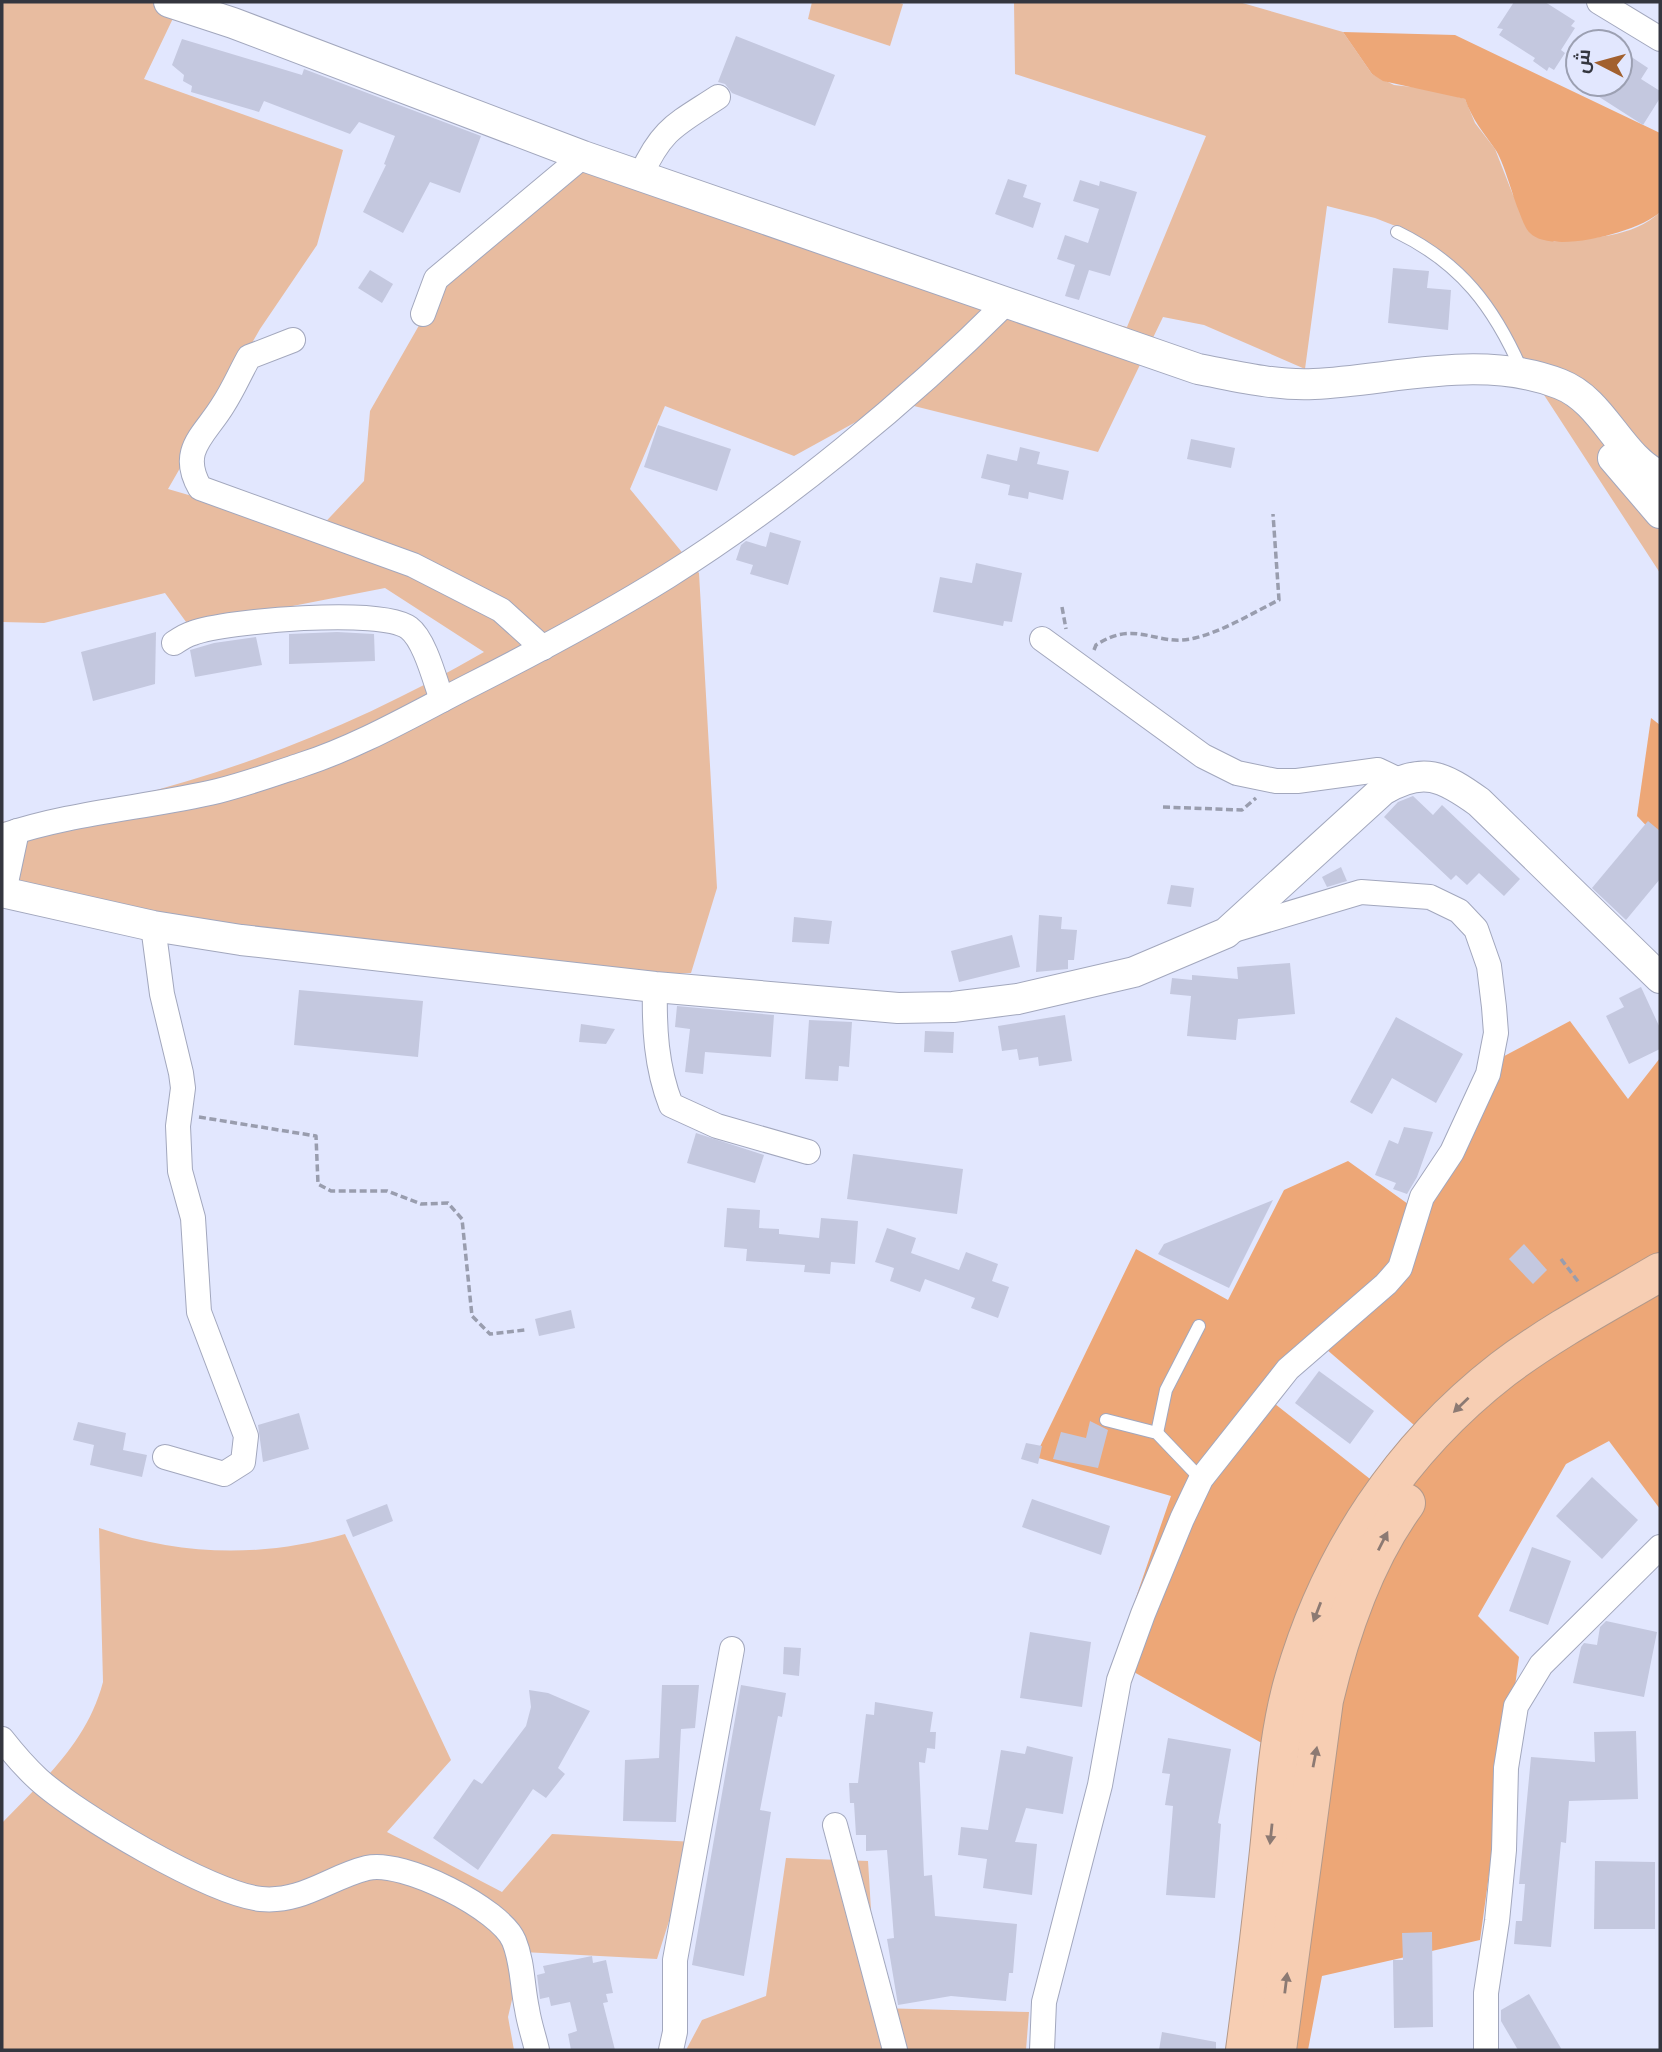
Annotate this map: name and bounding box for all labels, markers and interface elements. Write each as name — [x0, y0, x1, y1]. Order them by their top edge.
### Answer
north arrow — [1564, 28, 1634, 98]
text: ش — [1569, 48, 1595, 75]
one-way arrow — [1454, 1396, 1470, 1413]
one-way arrow — [1377, 1531, 1389, 1551]
one-way arrow — [1311, 1602, 1322, 1623]
one-way arrow — [1309, 1746, 1320, 1768]
one-way arrow — [1265, 1824, 1276, 1846]
one-way arrow — [1281, 1971, 1292, 1993]

